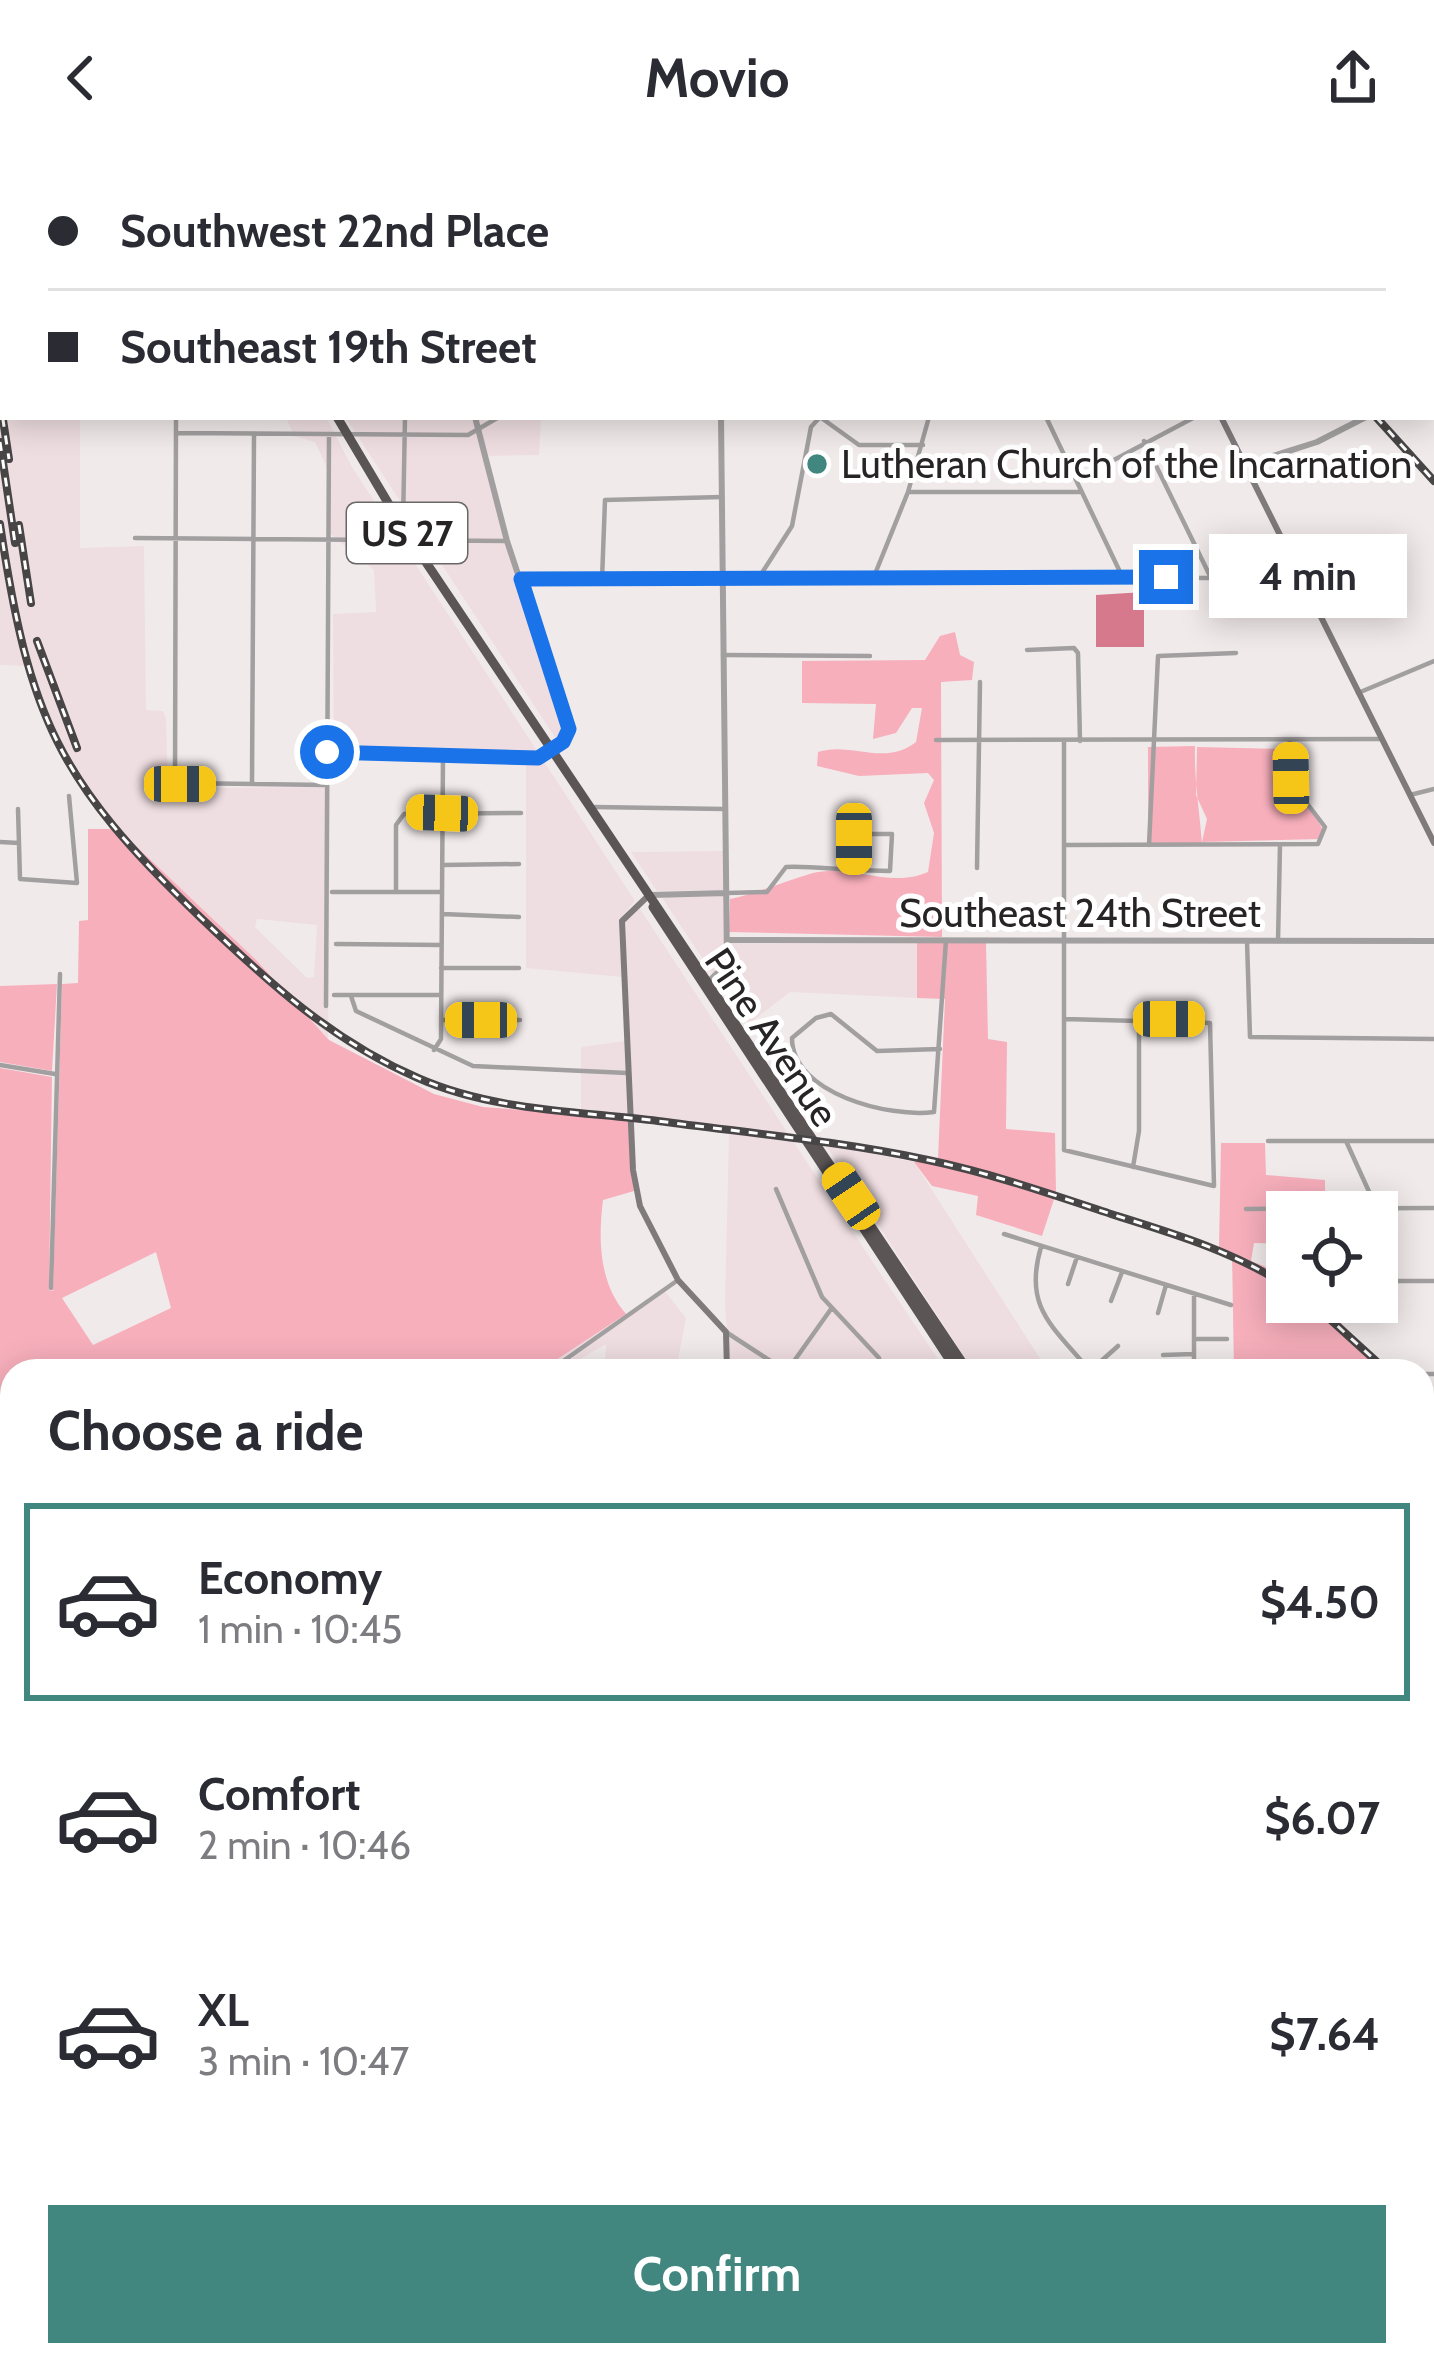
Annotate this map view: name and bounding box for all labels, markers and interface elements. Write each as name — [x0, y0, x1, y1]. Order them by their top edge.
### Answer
icon: back — [48, 45, 114, 111]
text: Movio — [644, 45, 790, 111]
icon: share — [1320, 45, 1386, 111]
text: Southwest 22nd Place — [120, 204, 549, 258]
text: Southeast 19th Street — [120, 320, 537, 374]
place label: Lutheran Church of the Incarnation — [841, 440, 1412, 488]
marker: Lutheran Church of the Incarnation — [804, 451, 830, 477]
road number: US 27 — [347, 503, 467, 563]
callout: 4 min — [1208, 535, 1406, 619]
route end — [1139, 550, 1193, 604]
text: 4 min — [1259, 552, 1357, 600]
route start — [300, 725, 354, 779]
car — [1272, 742, 1310, 814]
car — [144, 766, 216, 802]
car — [405, 794, 479, 832]
car — [836, 803, 872, 875]
street label: Southeast 24th Street — [899, 889, 1261, 937]
street label: Pine Avenue — [695, 939, 849, 1135]
car — [1133, 1001, 1205, 1037]
car — [445, 1002, 517, 1038]
car — [816, 1156, 886, 1236]
map controls — [1266, 1191, 1398, 1323]
button: locate — [1266, 1191, 1398, 1323]
text: Choose a ride — [48, 1398, 363, 1464]
icon: car — [54, 1548, 162, 1656]
text: Economy — [198, 1551, 382, 1605]
text: $4.50 — [1260, 1575, 1380, 1629]
text: 1 min · 10:45 — [198, 1605, 402, 1653]
icon: car — [54, 1764, 162, 1872]
text: Comfort — [198, 1767, 361, 1821]
text: $6.07 — [1264, 1791, 1380, 1845]
text: 2 min · 10:46 — [198, 1821, 411, 1869]
icon: car — [54, 1980, 162, 2088]
text: XL — [198, 1983, 249, 2037]
text: $7.64 — [1269, 2007, 1380, 2061]
text: 3 min · 10:47 — [198, 2037, 409, 2085]
button: Confirm — [48, 2205, 1386, 2343]

